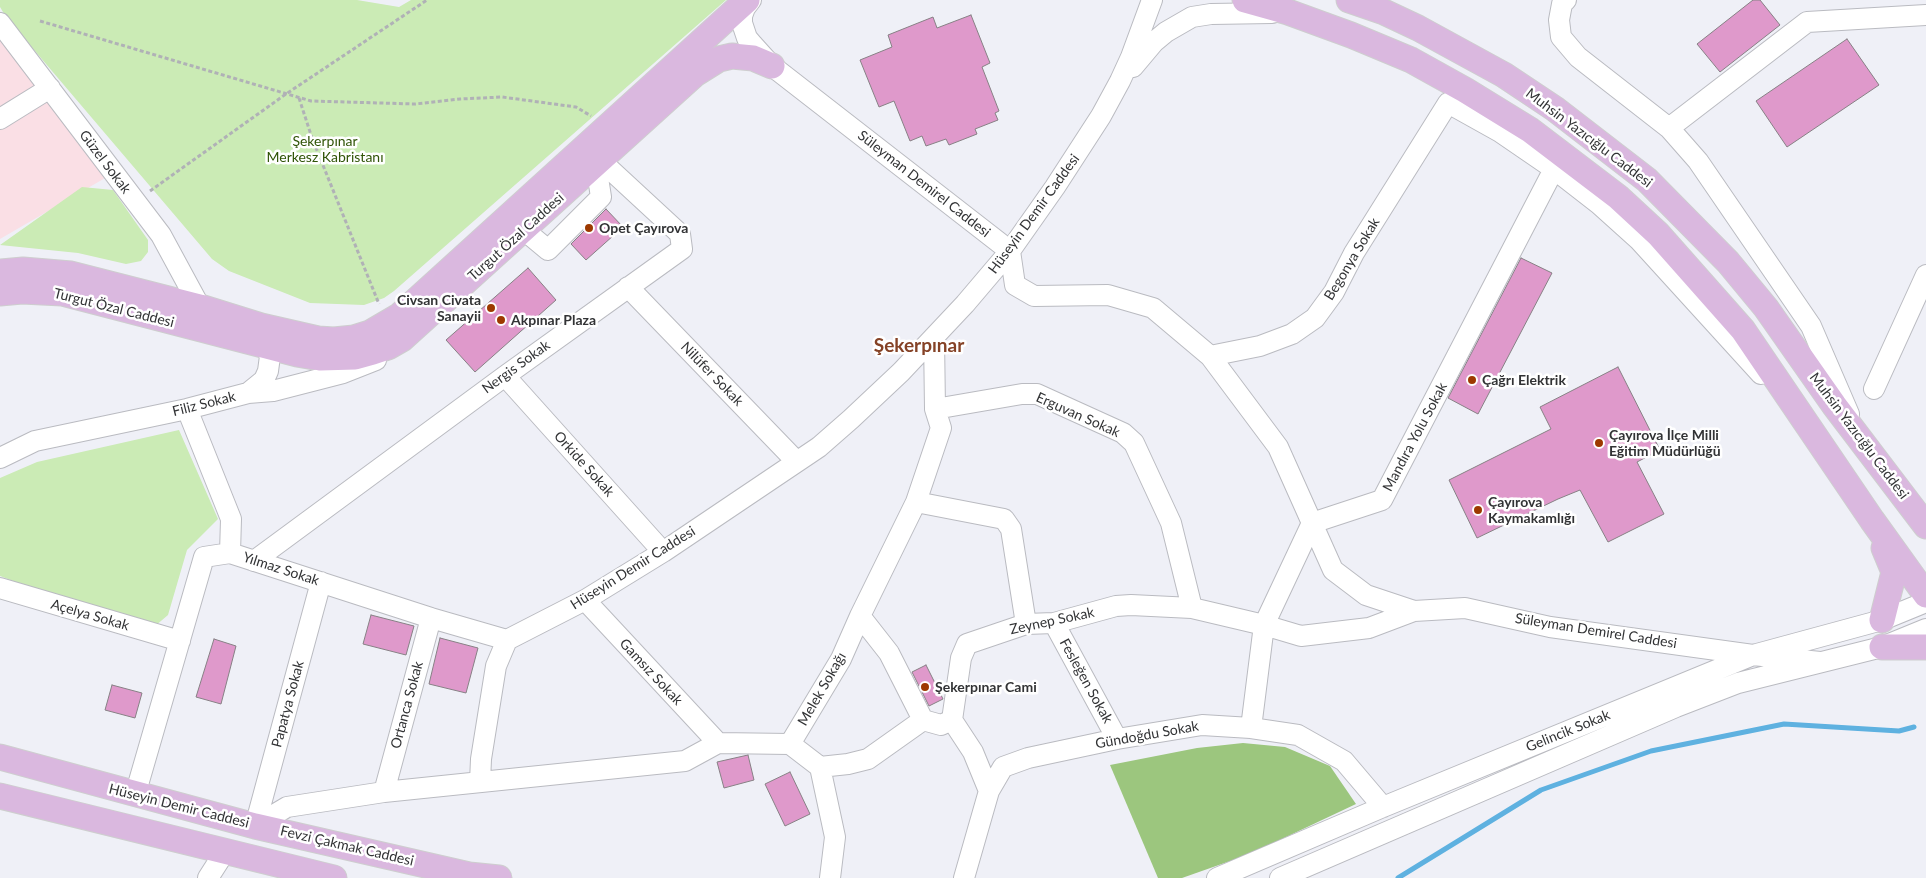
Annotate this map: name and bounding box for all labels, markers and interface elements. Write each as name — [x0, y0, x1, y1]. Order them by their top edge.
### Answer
street label: Muhsin Yazıcığlu Caddesi — [1522, 85, 1656, 191]
street label: Güzel Sokak — [76, 127, 134, 197]
street label: Süleyman Demirel Caddesi — [854, 127, 994, 241]
park label: Şekerpınar Merkesz Kabristanı — [266, 133, 384, 166]
street label: Hüseyin Demir Caddesi — [985, 151, 1083, 277]
street label: Turgut Özal Caddesi — [465, 190, 567, 284]
street label: Begonya Sokak — [1321, 215, 1383, 303]
place label: Opet Çayırova — [599, 220, 688, 236]
marker: Opet Çayırova — [583, 222, 595, 234]
street label: Turgut Özal Caddesi — [52, 285, 176, 331]
place label: Civsan Civata Sanayii — [397, 292, 481, 324]
marker: Civsan Civata Sanayii — [485, 302, 497, 314]
place label: Akpınar Plaza — [511, 312, 596, 328]
marker: Akpınar Plaza — [495, 314, 507, 326]
district label: Şekerpınar — [874, 335, 964, 357]
street label: Nergis Sokak — [479, 337, 553, 397]
street label: Nilüfer Sokak — [677, 339, 747, 409]
street label: Muhsin Yazıcığlu Caddesi — [1806, 369, 1912, 503]
place label: Çağrı Elektrik — [1482, 372, 1566, 388]
marker: Çağrı Elektrik — [1466, 374, 1478, 386]
street label: Mandıra Yolu Sokak — [1379, 380, 1451, 494]
street label: Filiz Sokak — [171, 388, 237, 420]
street label: Erguvan Sokak — [1033, 389, 1123, 441]
place label: Çayırova İlçe Milli Eğitim Müdürlüğü — [1609, 427, 1721, 460]
street label: Orkide Sokak — [550, 428, 618, 500]
marker: Çayırova İlçe Milli Eğitim Müdürlüğü — [1593, 437, 1605, 449]
place label: Çayırova Kaymakamlığı — [1488, 494, 1575, 526]
marker: Çayırova Kaymakamlığı — [1472, 504, 1484, 516]
street label: Hüseyin Demir Caddesi — [568, 523, 698, 613]
street label: Yılmaz Sokak — [241, 549, 321, 589]
street label: Açelya Sokak — [49, 596, 131, 634]
street label: Zeynep Sokak — [1008, 604, 1096, 638]
street label: Süleyman Demirel Caddesi — [1514, 610, 1678, 652]
street label: Gamsız Sokak — [616, 635, 686, 709]
street label: Fesleğen Sokak — [1056, 636, 1116, 726]
street label: Melek Sokağı — [794, 649, 850, 729]
street label: Papatya Sokak — [268, 659, 308, 749]
street label: Ortanca Sokak — [387, 659, 427, 751]
place label: Şekerpınar Cami — [935, 679, 1037, 695]
marker: Şekerpınar Cami — [919, 681, 931, 693]
street label: Gelincik Sokak — [1523, 706, 1613, 756]
street label: Gündoğdu Sokak — [1094, 718, 1200, 752]
street label: Hüseyin Demir Caddesi — [107, 780, 251, 832]
street label: Fevzi Çakmak Caddesi — [279, 822, 415, 870]

